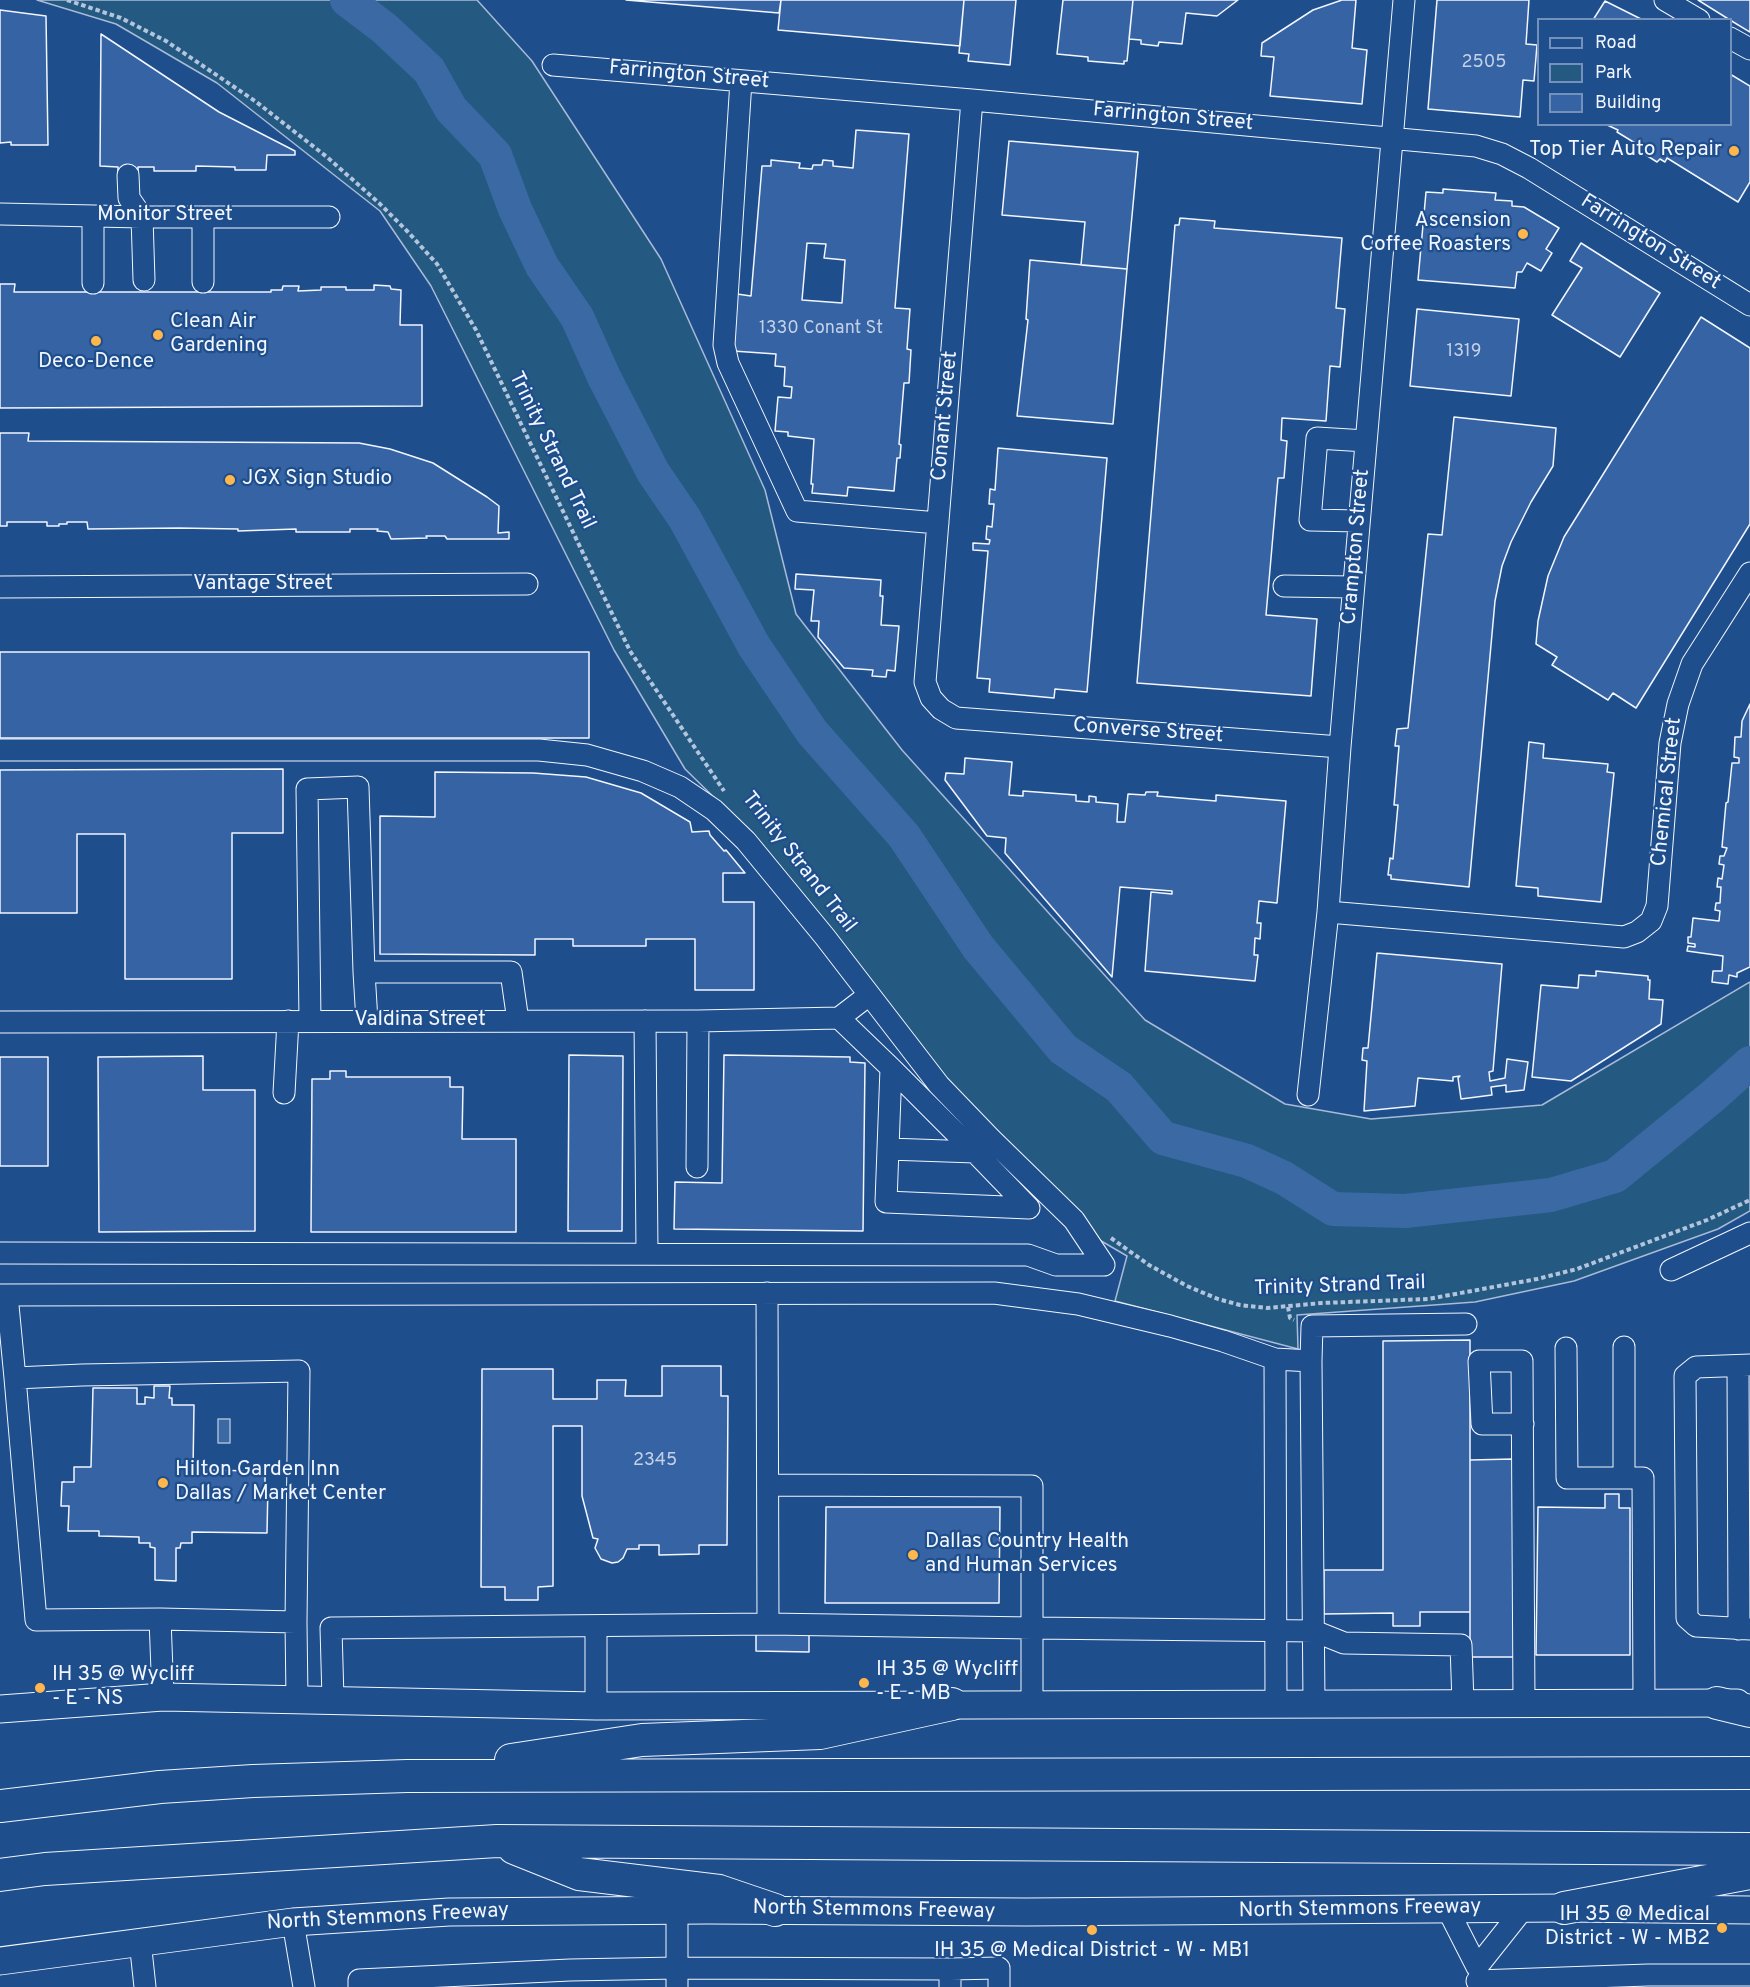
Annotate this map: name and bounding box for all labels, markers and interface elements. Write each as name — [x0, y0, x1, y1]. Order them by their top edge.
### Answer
legend — [1537, 18, 1732, 126]
text: Road — [1595, 32, 1637, 55]
house number: 2505 — [1462, 52, 1506, 74]
street label: Farrington Street — [608, 56, 770, 96]
text: Park — [1595, 62, 1632, 85]
text: Building — [1595, 92, 1661, 115]
street label: Farrington Street — [1092, 98, 1254, 138]
place label: Top Tier Auto Repair — [1529, 138, 1722, 164]
marker: Top Tier Auto Repair — [1727, 144, 1741, 158]
street label: Farrington Street — [1575, 190, 1725, 296]
street label: Monitor Street — [97, 203, 233, 229]
place label: Ascension Coffee Roasters — [1360, 209, 1511, 259]
marker: Ascension Coffee Roasters — [1516, 227, 1530, 241]
place label: Clean Air Gardening — [170, 310, 268, 360]
house number: 1330 Conant St — [759, 318, 883, 340]
marker: Clean Air Gardening — [151, 328, 165, 342]
marker: Deco-Dence — [89, 334, 103, 348]
house number: 1319 — [1447, 341, 1481, 363]
place label: Deco-Dence — [38, 350, 154, 376]
street label: Conant Street — [928, 350, 964, 482]
street label: Trinity Strand Trail — [502, 368, 600, 534]
place label: JGX Sign Studio — [242, 467, 392, 493]
street label: Crampton Street — [1338, 468, 1376, 626]
marker: JGX Sign Studio — [223, 473, 237, 487]
street label: Vantage Street — [193, 572, 333, 598]
street label: Converse Street — [1072, 714, 1224, 750]
street label: Chemical Street — [1648, 716, 1688, 868]
street label: Trinity Strand Trail — [735, 787, 861, 939]
street label: Valdina Street — [354, 1008, 486, 1034]
street label: Trinity Strand Trail — [1254, 1271, 1426, 1303]
house number: 2345 — [633, 1450, 677, 1472]
place label: Hilton Garden Inn Dallas / Market Center — [175, 1458, 386, 1508]
marker: Hilton Garden Inn Dallas / Market Center — [156, 1476, 170, 1490]
place label: Dallas Country Health and Human Services — [925, 1530, 1129, 1580]
marker: Dallas Country Health and Human Services — [906, 1548, 920, 1562]
place label: IH 35 @ Wycliff - E - MB — [876, 1658, 1018, 1708]
place label: IH 35 @ Wycliff - E - NS — [52, 1663, 194, 1713]
marker: IH 35 @ Wycliff - E - MB — [857, 1676, 871, 1690]
marker: IH 35 @ Wycliff - E - NS — [33, 1681, 47, 1695]
street label: North Stemmons Freeway — [1238, 1895, 1482, 1925]
street label: North Stemmons Freeway — [752, 1896, 996, 1926]
street label: North Stemmons Freeway — [266, 1899, 510, 1937]
place label: IH 35 @ Medical District - W - MB2 — [1545, 1903, 1710, 1953]
marker: IH 35 @ Medical District - W - MB2 — [1715, 1921, 1729, 1935]
marker: IH 35 @ Medical District - W - MB1 — [1085, 1923, 1099, 1937]
place label: IH 35 @ Medical District - W - MB1 — [934, 1939, 1250, 1965]

